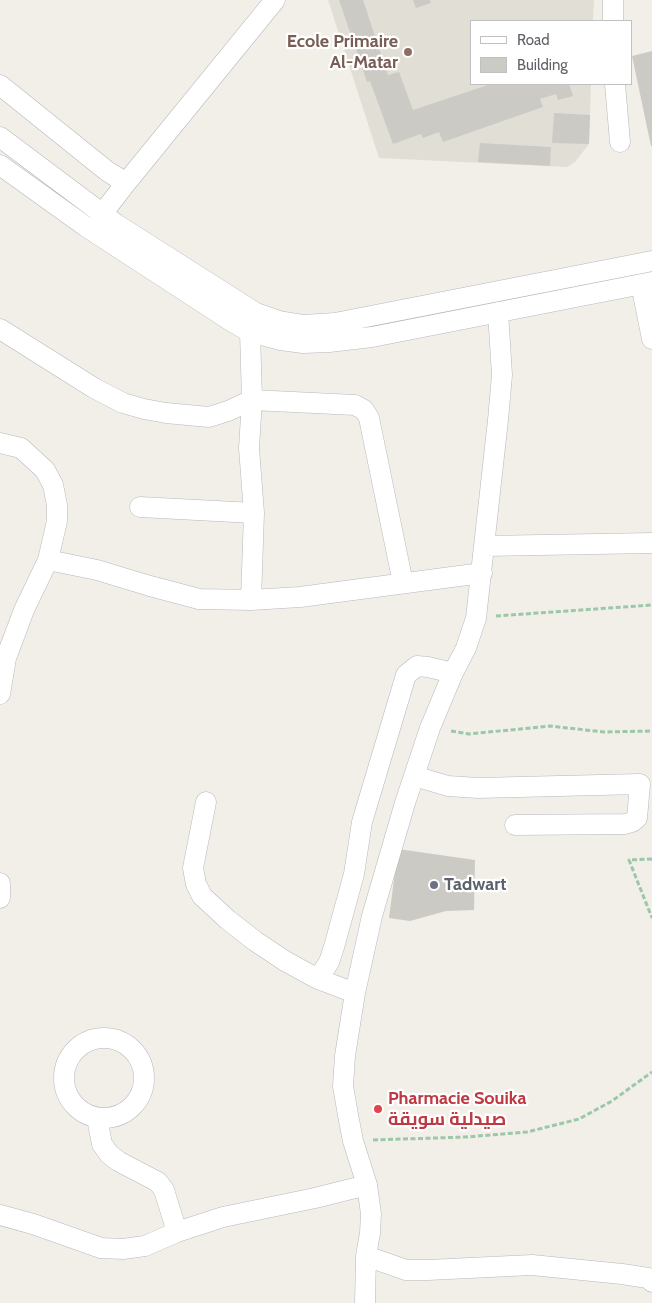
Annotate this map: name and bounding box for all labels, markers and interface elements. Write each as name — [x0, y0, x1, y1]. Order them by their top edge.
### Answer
legend — [470, 20, 632, 85]
place label: Ecole Primaire Al-Matar — [287, 31, 398, 74]
text: Road — [517, 31, 550, 49]
marker: Ecole Primaire Al-Matar — [402, 46, 414, 58]
text: Building — [517, 56, 568, 74]
place label: Tadwart — [444, 874, 506, 896]
marker: Tadwart — [428, 879, 440, 891]
place label: Pharmacie Souika صيدلية سويقة — [388, 1088, 526, 1130]
marker: Pharmacie Souika صيدلية سويقة — [372, 1103, 384, 1115]

